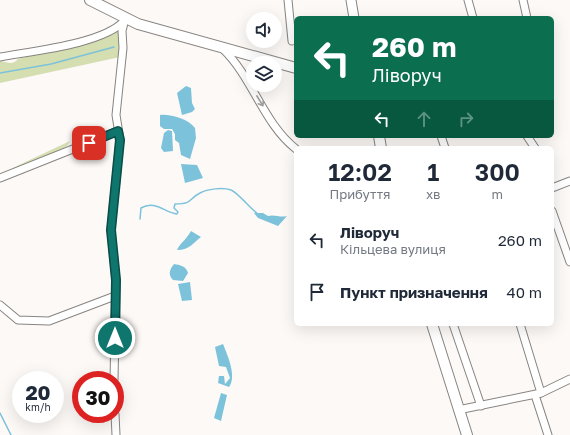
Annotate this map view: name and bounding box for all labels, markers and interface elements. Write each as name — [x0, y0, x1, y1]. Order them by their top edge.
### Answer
map controls — [246, 12, 282, 92]
button: sound — [246, 12, 282, 48]
text: 260 m — [372, 30, 457, 63]
icon: left — [306, 32, 358, 84]
button: layers — [246, 56, 282, 92]
text: Ліворуч — [372, 64, 442, 86]
one-way arrow — [256, 95, 264, 106]
icon: left — [371, 108, 393, 130]
icon: ahead — [413, 108, 435, 130]
icon: right — [455, 108, 477, 130]
pin — [72, 126, 106, 160]
icon: arrive — [78, 132, 100, 154]
text: 12:02 — [328, 157, 392, 186]
text: 1 — [427, 157, 439, 186]
text: 300 — [475, 157, 520, 186]
text: Прибуття — [329, 186, 391, 202]
text: хв — [426, 186, 440, 202]
text: m — [491, 186, 503, 202]
text: Ліворуч — [340, 223, 399, 241]
icon: left — [306, 229, 328, 251]
text: 260 m — [498, 231, 542, 249]
text: Кільцева вулиця — [340, 241, 446, 257]
icon: arrive — [306, 281, 328, 303]
text: Пункт призначення — [340, 283, 488, 301]
text: 40 m — [507, 283, 542, 301]
position arrow — [94, 317, 136, 359]
speed limit sign: 30 — [72, 371, 124, 423]
text: 20 — [25, 380, 51, 404]
text: km/h — [25, 401, 51, 413]

